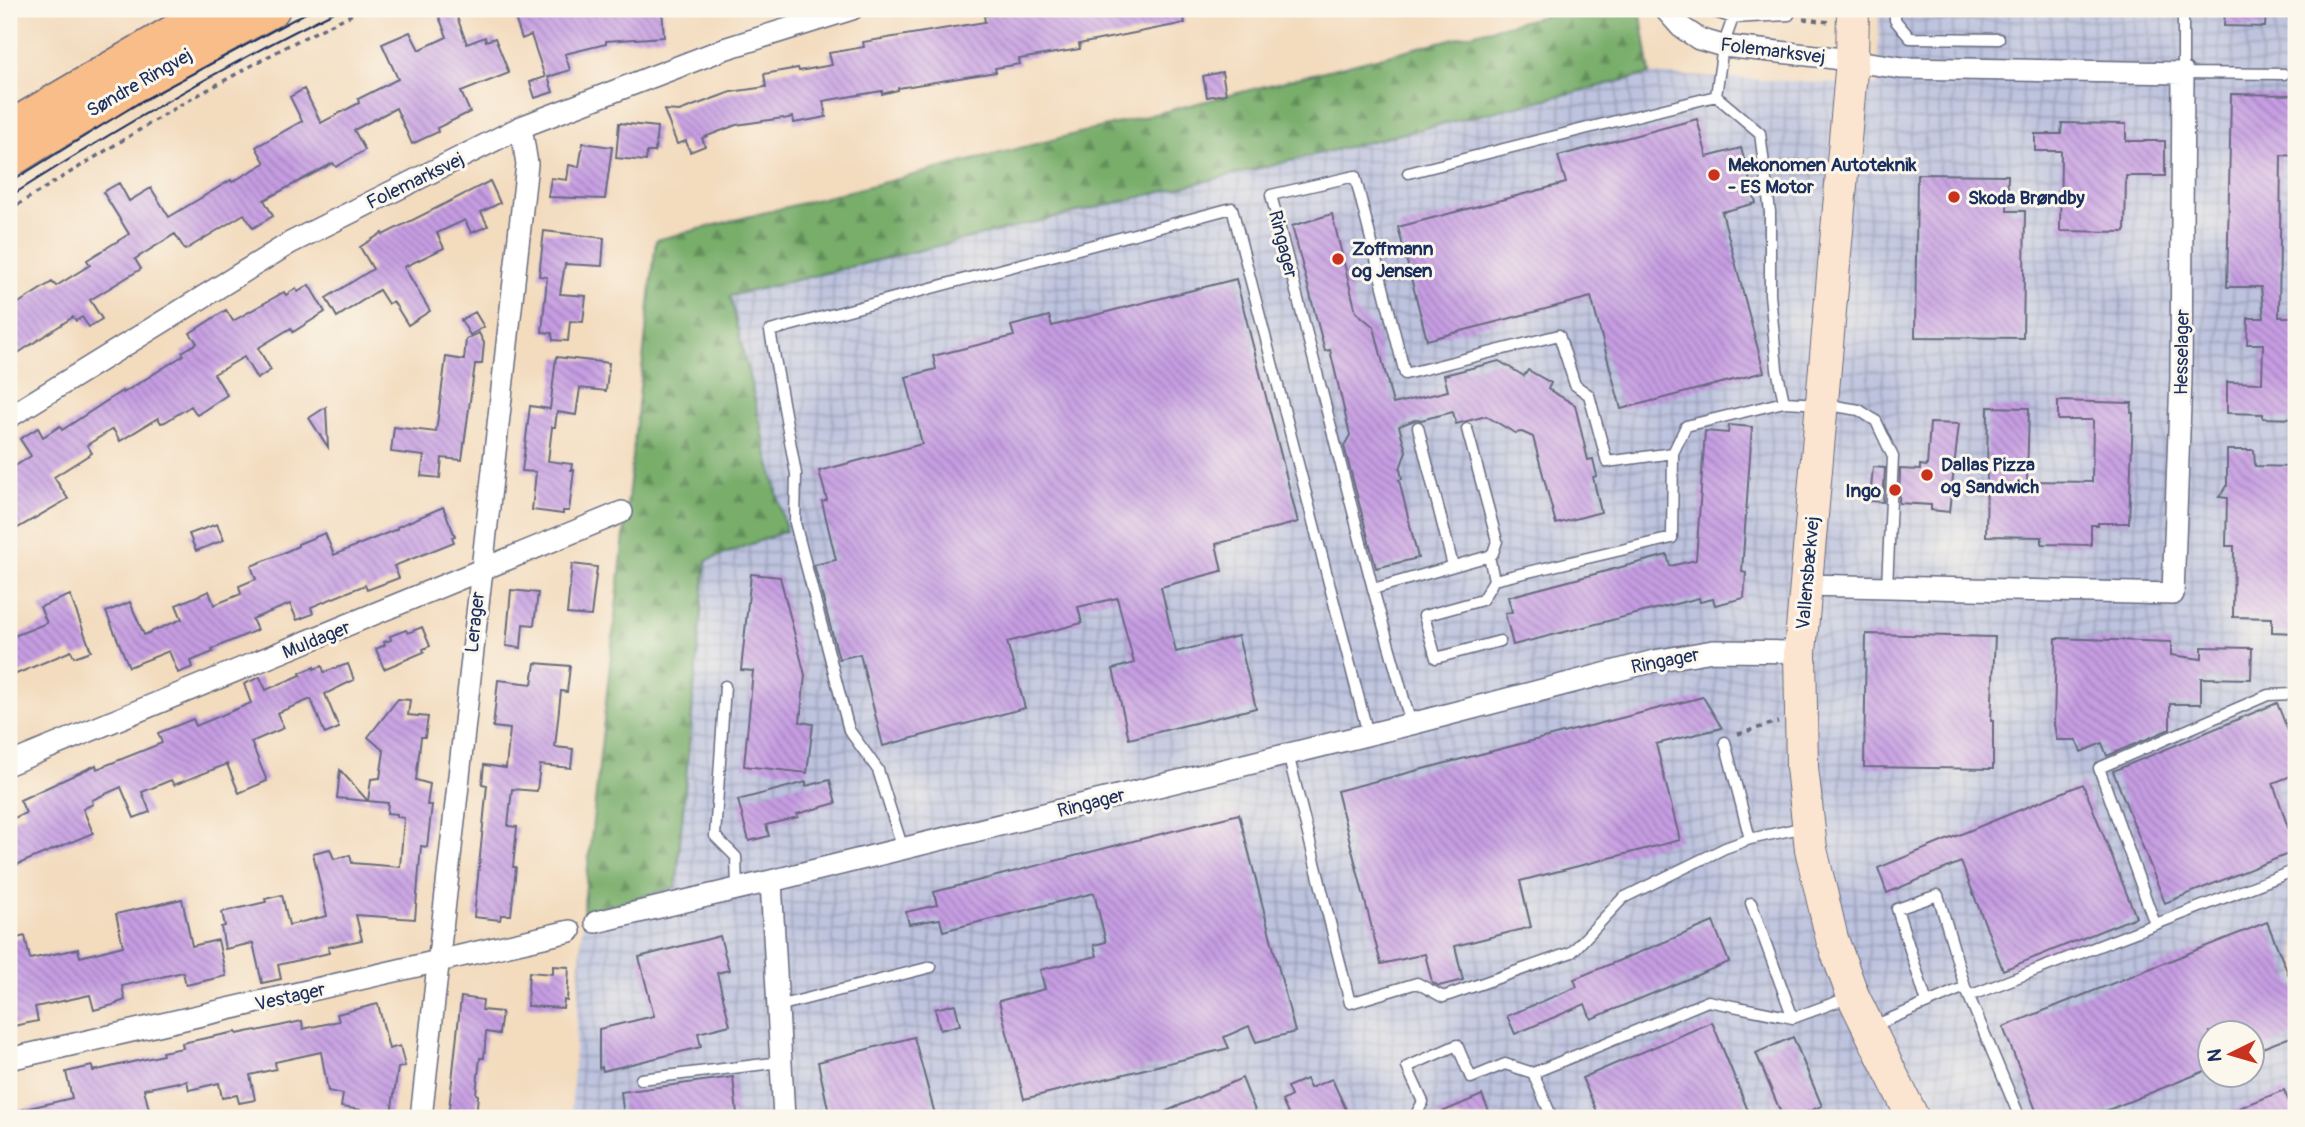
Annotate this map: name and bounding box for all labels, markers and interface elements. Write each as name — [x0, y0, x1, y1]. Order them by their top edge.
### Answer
street label: Folemarksvej — [1719, 33, 1827, 69]
street label: Søndre Ringvej — [82, 43, 197, 123]
street label: Folemarksvej — [363, 147, 468, 215]
place label: Mekonomen Autoteknik - ES Motor — [1728, 153, 1918, 199]
marker: Mekonomen Autoteknik - ES Motor — [1706, 167, 1722, 183]
place label: Skoda Brøndby — [1968, 186, 2086, 210]
marker: Skoda Brøndby — [1946, 189, 1962, 205]
street label: Ringager — [1263, 208, 1303, 281]
place label: Zoffmann og Jensen — [1351, 237, 1434, 283]
marker: Zoffmann og Jensen — [1330, 251, 1346, 267]
street label: Hesselager — [2169, 309, 2195, 395]
place label: Dallas Pizza og Sandwich — [1940, 453, 2039, 499]
marker: Dallas Pizza og Sandwich — [1919, 467, 1935, 483]
place label: Ingo — [1845, 479, 1882, 503]
marker: Ingo — [1887, 482, 1903, 498]
street label: Vallensbækvej — [1791, 515, 1825, 631]
street label: Lerager — [460, 590, 490, 654]
street label: Muldager — [279, 615, 354, 664]
street label: Ringager — [1629, 643, 1702, 679]
street label: Ringager — [1055, 783, 1128, 823]
street label: Vestager — [253, 977, 328, 1017]
north arrow — [2196, 1018, 2266, 1088]
text: N — [2203, 1048, 2228, 1063]

